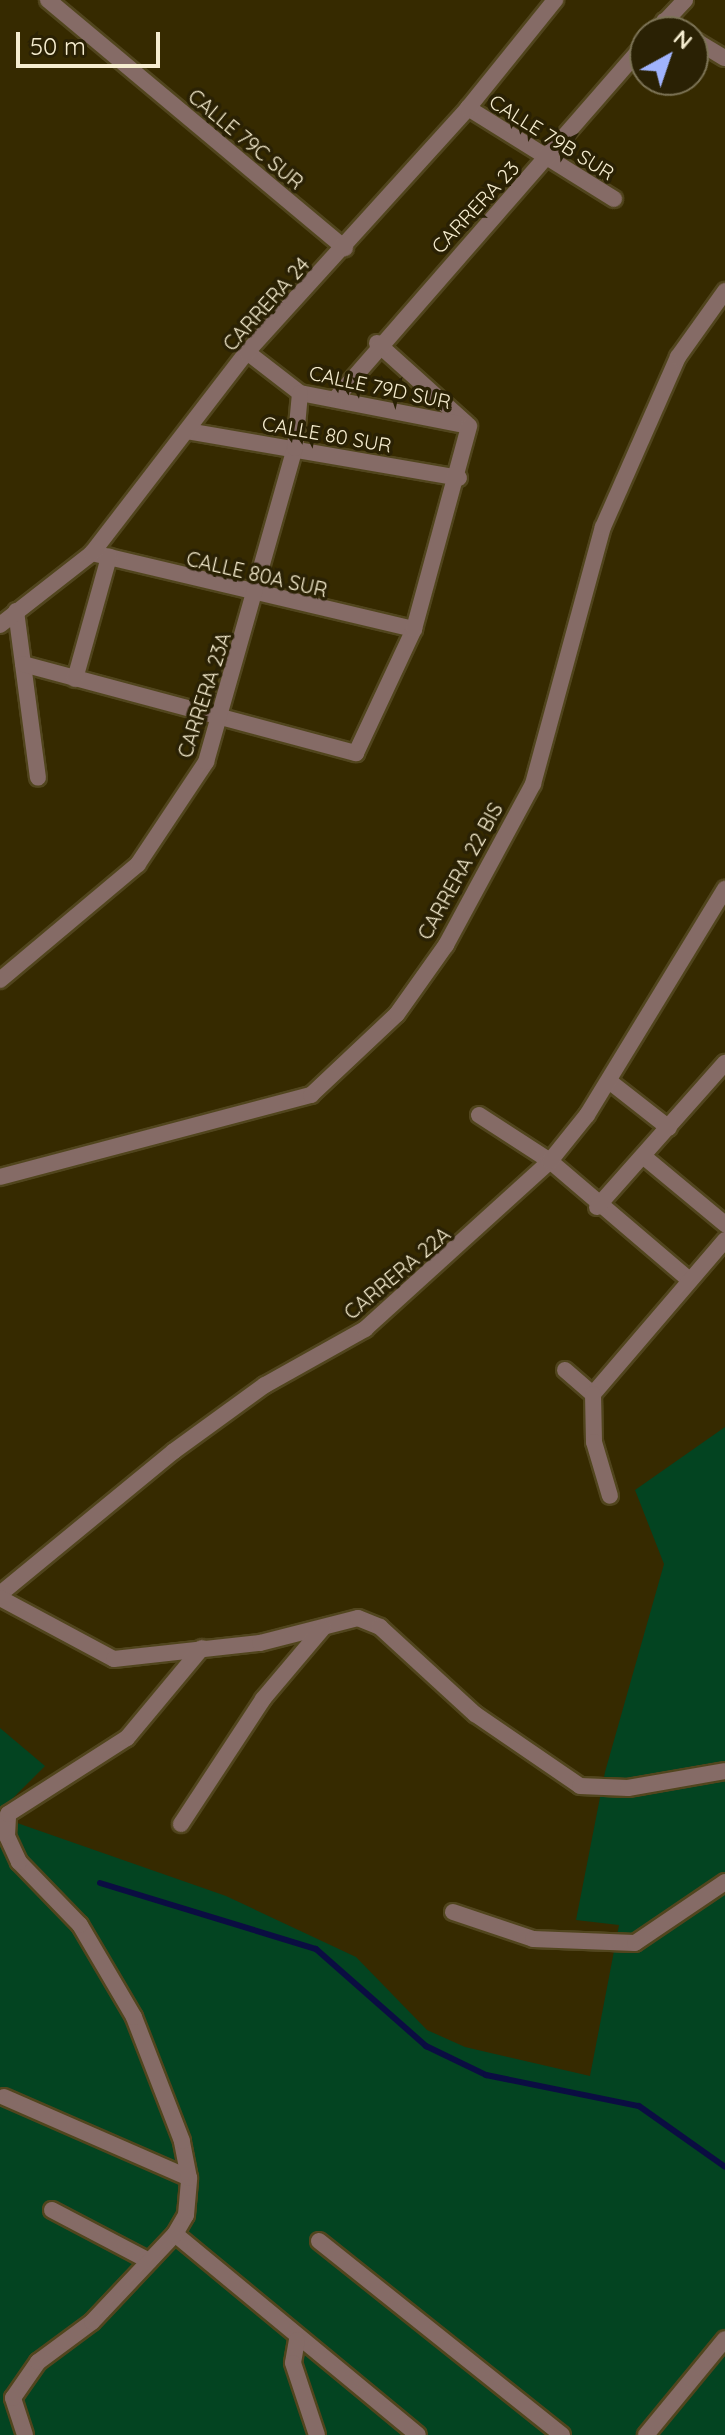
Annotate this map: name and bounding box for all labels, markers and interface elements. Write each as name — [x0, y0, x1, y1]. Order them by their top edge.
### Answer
scale bar — [20, 16, 164, 66]
north arrow — [629, 16, 709, 96]
text: N — [668, 23, 698, 55]
text: 50 m — [30, 31, 86, 61]
street label: CALLE 79C SUR — [184, 84, 308, 194]
street label: CALLE 79B SUR — [485, 89, 619, 185]
street label: CARRERA 23 — [426, 156, 524, 258]
street label: CARRERA 24 — [218, 252, 314, 356]
street label: CALLE 79D SUR — [307, 360, 453, 414]
street label: CALLE 80 SUR — [260, 411, 394, 457]
street label: CALLE 80A SUR — [184, 546, 330, 602]
street label: CARRERA 23A — [172, 629, 236, 761]
street label: CARRERA 22 BIS — [412, 798, 508, 944]
street label: CARRERA 22A — [339, 1222, 455, 1324]

